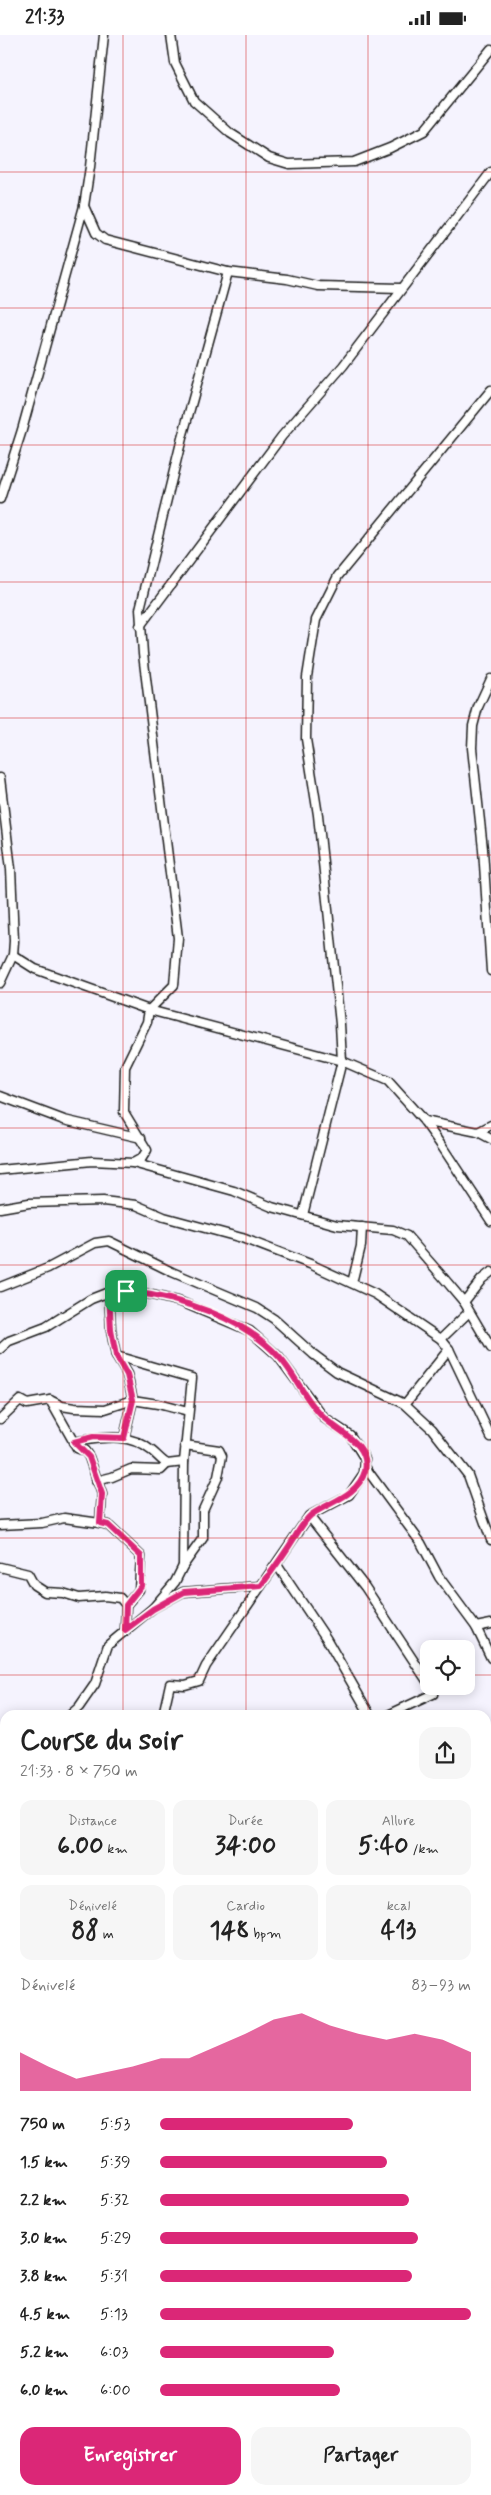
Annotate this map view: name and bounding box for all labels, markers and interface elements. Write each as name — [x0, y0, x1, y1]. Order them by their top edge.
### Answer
text: 21:33 — [25, 5, 64, 30]
pin — [105, 1270, 147, 1312]
icon: arrive — [112, 1277, 140, 1305]
map controls — [420, 1640, 475, 1695]
button: locate — [420, 1640, 475, 1695]
text: Course du soir — [20, 1723, 183, 1760]
button: share — [419, 1727, 471, 1779]
text: 21:33 · 8 × 750 m — [20, 1761, 138, 1782]
text: Distance — [68, 1812, 117, 1830]
text: Durée — [228, 1812, 263, 1830]
text: Allure — [382, 1812, 415, 1830]
text: 6.00 — [57, 1830, 104, 1863]
text: 34:00 — [215, 1830, 276, 1863]
text: 5:40 — [358, 1830, 409, 1863]
text: km — [104, 1840, 128, 1858]
text: /km — [409, 1840, 439, 1858]
text: Dénivelé — [68, 1897, 117, 1915]
text: Cardio — [226, 1897, 265, 1915]
text: kcal — [387, 1897, 410, 1915]
text: 88 — [71, 1915, 99, 1948]
text: 148 — [210, 1915, 249, 1948]
text: 413 — [381, 1915, 416, 1948]
text: m — [99, 1925, 114, 1943]
text: bpm — [249, 1925, 281, 1943]
text: Dénivelé — [20, 1975, 75, 1996]
text: 83–93 m — [411, 1975, 471, 1996]
text: 750 m — [20, 2114, 65, 2135]
text: 5:53 — [100, 2114, 130, 2135]
text: 1.5 km — [20, 2152, 68, 2173]
text: 5:39 — [100, 2152, 131, 2173]
text: 2.2 km — [20, 2190, 67, 2211]
text: 5:32 — [100, 2190, 130, 2211]
text: 3.0 km — [20, 2228, 67, 2249]
text: 5:29 — [100, 2228, 131, 2249]
text: 3.8 km — [20, 2266, 67, 2287]
text: 5:31 — [100, 2266, 128, 2287]
text: 4.5 km — [20, 2304, 70, 2325]
text: 5:13 — [100, 2304, 128, 2325]
text: 5.2 km — [20, 2342, 68, 2363]
text: 6:03 — [100, 2342, 128, 2363]
text: 6.0 km — [20, 2380, 68, 2401]
text: 6:00 — [100, 2380, 131, 2401]
button: Enregistrer — [20, 2427, 241, 2485]
button: Partager — [251, 2427, 471, 2485]

